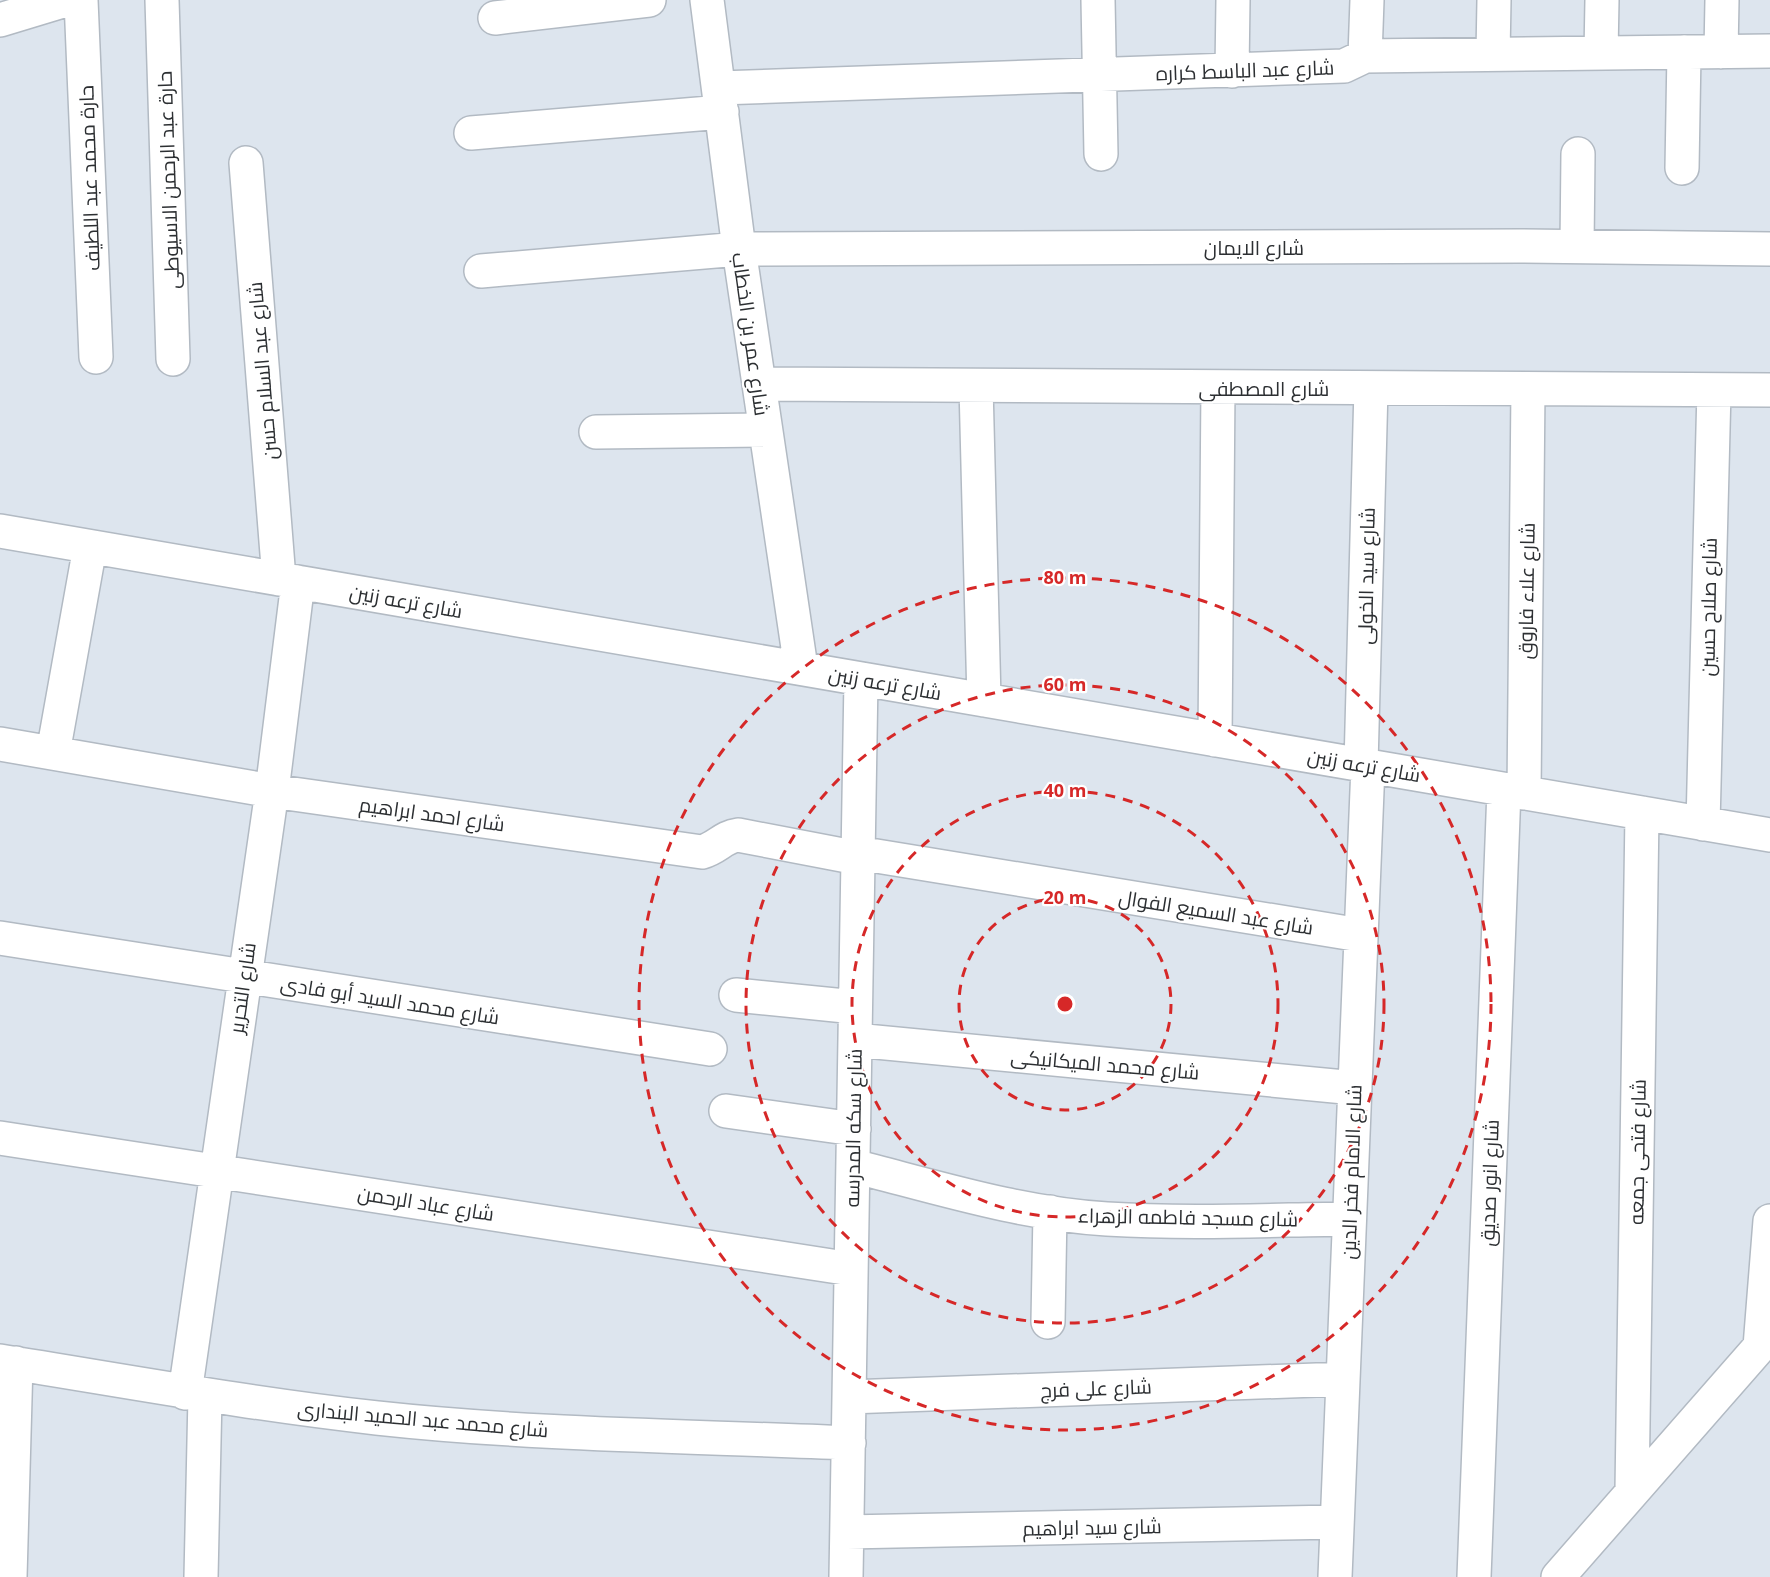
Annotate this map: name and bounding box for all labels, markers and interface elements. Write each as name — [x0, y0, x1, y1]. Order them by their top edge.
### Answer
street label: شارع عبد الباسط كراره — [1155, 53, 1335, 88]
street label: حارة عبد الرحمن الاسيوطى — [151, 71, 185, 289]
street label: حارة محمد عبد اللطيف — [72, 85, 106, 271]
street label: شارع الايمان — [1204, 234, 1304, 262]
street label: شارع عمر بن الخطاب — [725, 251, 776, 418]
street label: شارع عبد السلام حسن — [241, 281, 284, 461]
street label: شارع المصطفى — [1199, 375, 1329, 403]
street label: شارع سيد الخولى — [1351, 507, 1382, 645]
street label: شارع علاء فاروق — [1511, 522, 1542, 660]
street label: شارع صلاح حسين — [1693, 537, 1724, 677]
text: 80 m — [1044, 565, 1086, 589]
street label: شارع ترعه زنين — [347, 578, 465, 625]
street label: شارع ترعه زنين — [826, 660, 944, 707]
text: 60 m — [1044, 672, 1086, 696]
street label: شارع ترعه زنين — [1305, 742, 1423, 789]
text: 40 m — [1044, 778, 1086, 802]
street label: شارع احمد ابراهيم — [357, 790, 507, 839]
street label: شارع عبد السميع الفوال — [1117, 883, 1315, 942]
text: 20 m — [1044, 885, 1086, 909]
street label: شارع التحرير — [222, 941, 263, 1036]
street label: شارع محمد السيد أبو فادى — [278, 969, 501, 1032]
centre of rings — [1055, 994, 1075, 1014]
street label: شارع محمد الميكانيكى — [1009, 1042, 1201, 1087]
street label: شارع سكه المدرسه — [838, 1048, 869, 1208]
street label: شارع فتحى جمعه — [1622, 1079, 1653, 1225]
street label: شارع الامام فخر الدين — [1334, 1084, 1369, 1260]
street label: شارع انور صديق — [1473, 1119, 1506, 1247]
street label: شارع عباد الرحمن — [356, 1179, 496, 1228]
street label: شارع مسجد فاطمه الزهراء — [1078, 1202, 1298, 1233]
street label: شارع على فرج — [1040, 1373, 1152, 1404]
street label: شارع محمد عبد الحميد البندارى — [296, 1395, 550, 1444]
street label: شارع سيد ابراهيم — [1022, 1512, 1162, 1543]

